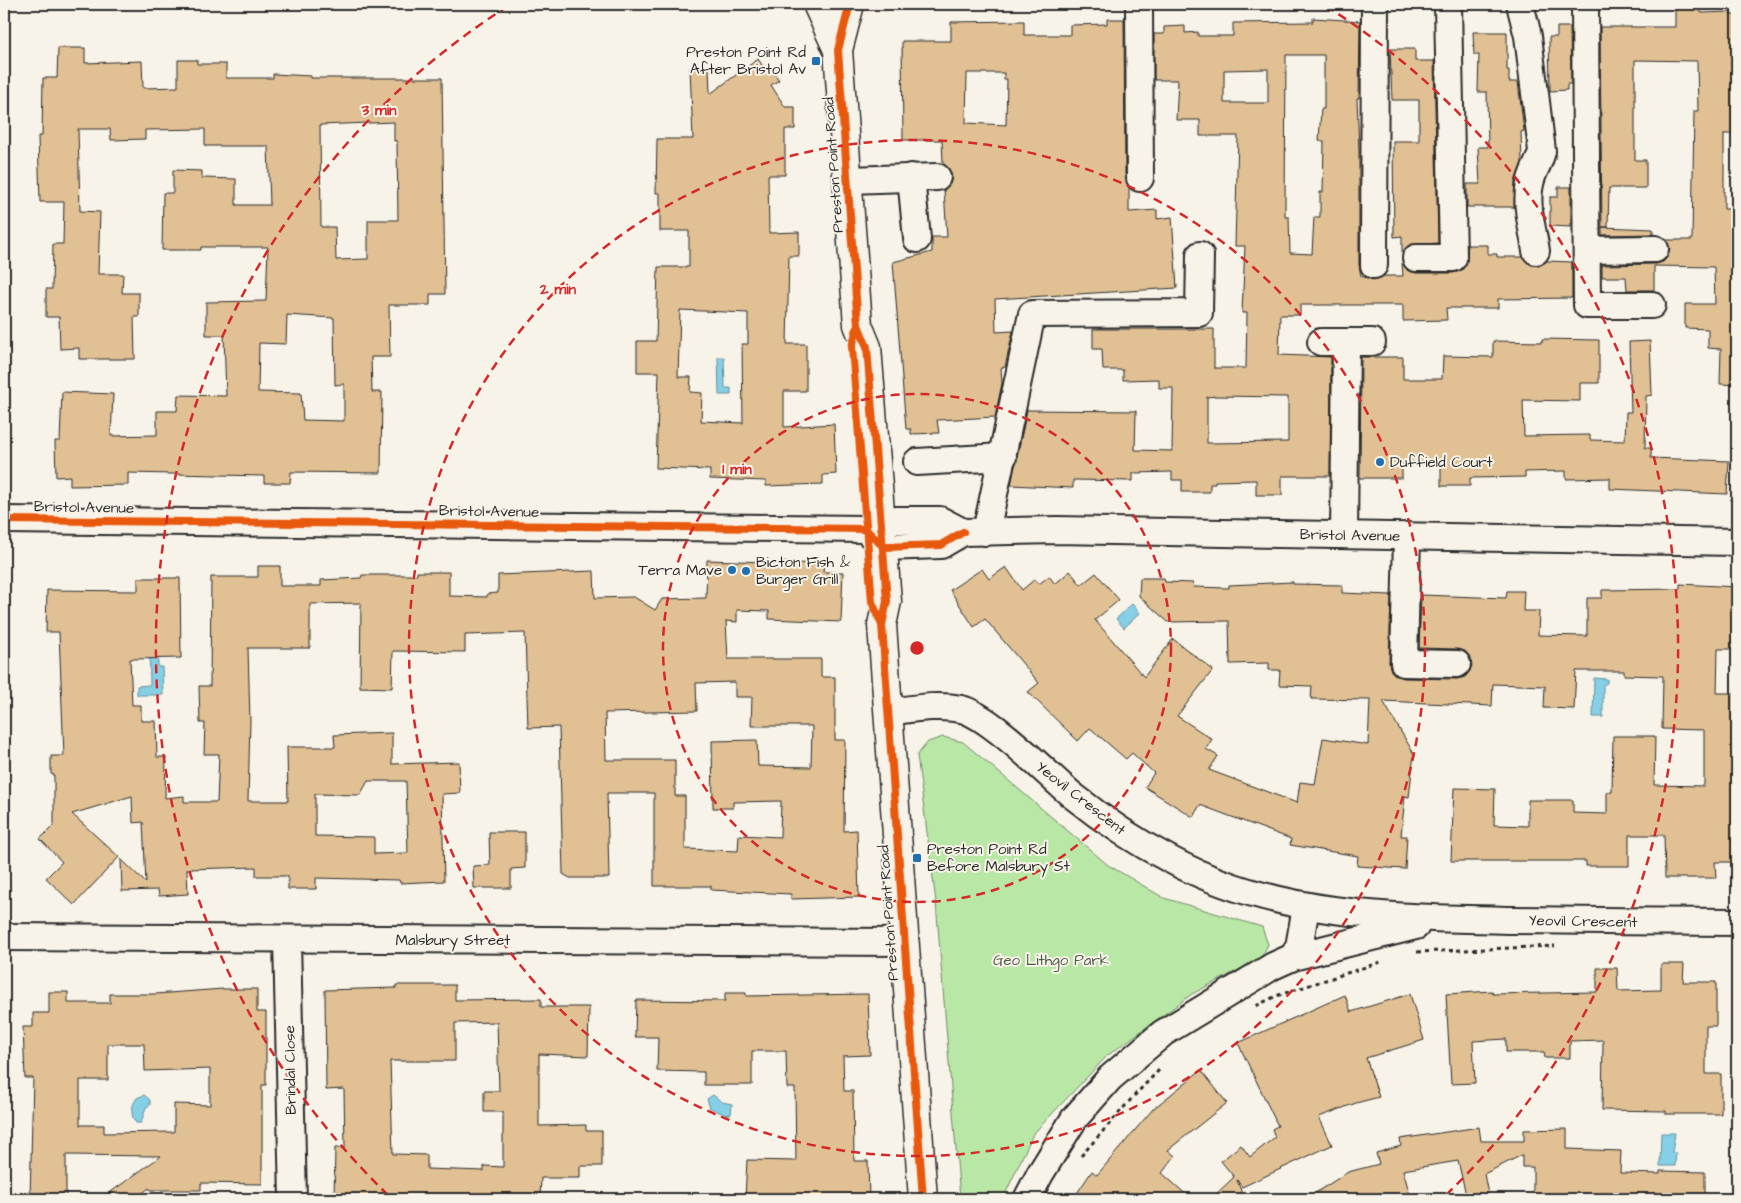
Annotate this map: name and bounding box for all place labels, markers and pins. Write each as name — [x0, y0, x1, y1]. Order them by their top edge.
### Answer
place label: Preston Point Rd After Bristol Av — [686, 42, 806, 80]
marker: Preston Point Rd After Bristol Av — [810, 55, 822, 67]
place label: Duffield Court — [1390, 452, 1493, 473]
marker: Duffield Court — [1374, 456, 1386, 468]
place label: Bicton Fish & Burger Grill — [756, 552, 850, 591]
place label: Terra Mave — [638, 560, 722, 581]
marker: Terra Mave — [726, 564, 738, 576]
marker: Bicton Fish & Burger Grill — [740, 565, 752, 577]
centre of rings — [908, 639, 926, 657]
place label: Preston Point Rd Before Malsbury St — [927, 839, 1070, 878]
marker: Preston Point Rd Before Malsbury St — [911, 852, 923, 864]

